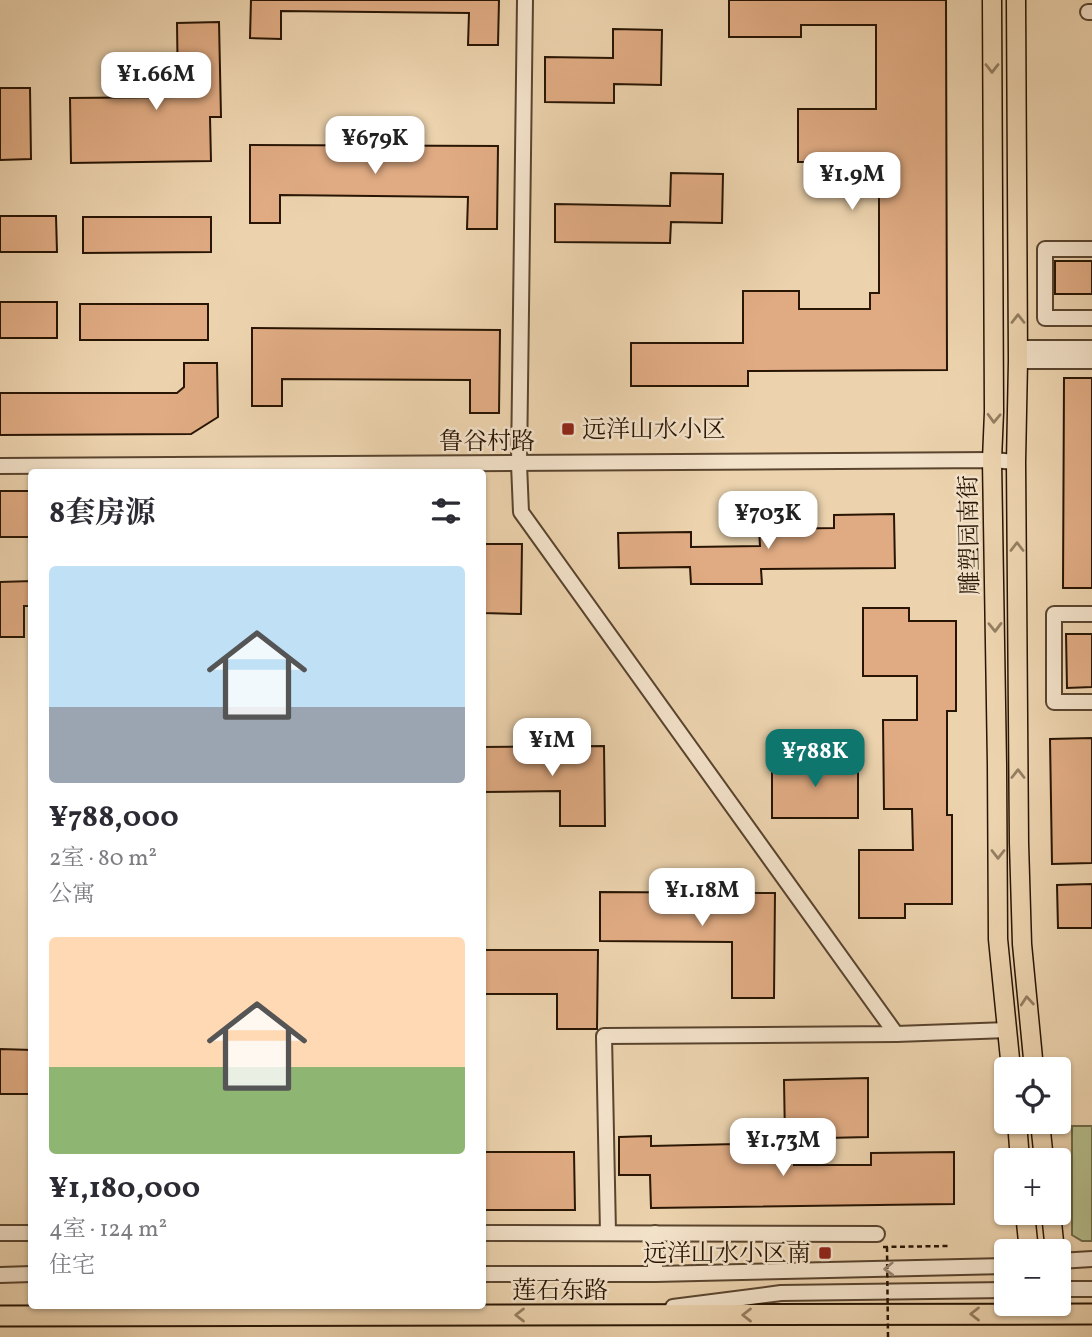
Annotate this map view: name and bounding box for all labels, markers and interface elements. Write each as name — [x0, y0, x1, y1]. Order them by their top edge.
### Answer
pin: ¥1.66M — [99, 52, 213, 112]
text: ¥1.66M — [117, 59, 195, 91]
one-way arrow — [984, 63, 1000, 74]
pin: ¥679K — [326, 116, 424, 176]
text: ¥679K — [341, 123, 409, 155]
pin: ¥1.9M — [803, 152, 901, 212]
text: ¥1.9M — [819, 159, 885, 191]
one-way arrow — [1010, 313, 1026, 324]
one-way arrow — [986, 413, 1001, 424]
place label: 远洋山水小区 — [582, 414, 726, 448]
marker: 远洋山水小区 — [560, 421, 576, 437]
street label: 鲁谷村路 — [439, 426, 535, 460]
street label: 雕塑园南街 — [953, 475, 989, 595]
pin: ¥703K — [719, 491, 817, 551]
icon: filters — [427, 492, 465, 530]
text: 8套房源 — [49, 493, 155, 535]
text: ¥703K — [735, 498, 802, 530]
one-way arrow — [1009, 541, 1025, 551]
icon: home — [194, 612, 320, 738]
one-way arrow — [987, 622, 1003, 632]
pin: ¥1M — [518, 718, 586, 778]
text: ¥1M — [529, 725, 575, 757]
pin: ¥788K — [766, 730, 864, 789]
text: ¥788K — [782, 736, 848, 768]
one-way arrow — [1010, 768, 1026, 779]
text: ¥788,000 — [49, 797, 179, 839]
text: 2室 · 80 m² — [49, 843, 157, 875]
one-way arrow — [990, 849, 1006, 860]
pin: ¥1.18M — [645, 869, 759, 928]
text: ¥1.18M — [665, 875, 739, 907]
text: 公寓 — [49, 879, 95, 911]
icon: home — [194, 983, 320, 1109]
one-way arrow — [1020, 996, 1035, 1007]
map controls — [994, 1057, 1071, 1316]
button: locate — [994, 1057, 1071, 1134]
pin: ¥1.73M — [726, 1118, 840, 1178]
text: ¥1.73M — [746, 1125, 820, 1157]
button: + — [994, 1148, 1071, 1225]
text: ¥1,180,000 — [49, 1168, 200, 1210]
text: 4室 · 124 m² — [49, 1214, 167, 1246]
place label: 远洋山水小区南 — [643, 1238, 811, 1272]
button: − — [994, 1239, 1071, 1316]
marker: 远洋山水小区南 — [817, 1245, 833, 1261]
text: 住宅 — [49, 1250, 95, 1282]
one-way arrow — [883, 1261, 894, 1277]
street label: 莲石东路 — [512, 1275, 608, 1309]
one-way arrow — [969, 1306, 980, 1322]
one-way arrow — [514, 1307, 525, 1323]
one-way arrow — [742, 1307, 752, 1323]

